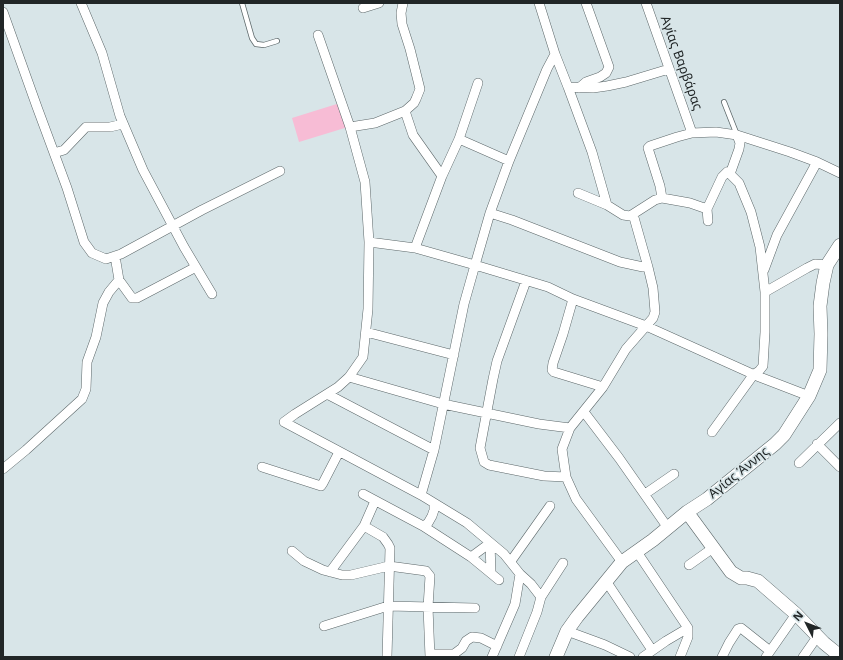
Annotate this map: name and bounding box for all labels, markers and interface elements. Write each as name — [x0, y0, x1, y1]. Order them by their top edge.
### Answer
street label: Αγίας Βαρβάρας — [657, 14, 705, 112]
street label: Αγίας Άννης — [705, 444, 773, 502]
north arrow — [787, 604, 827, 644]
text: N — [789, 607, 806, 624]

